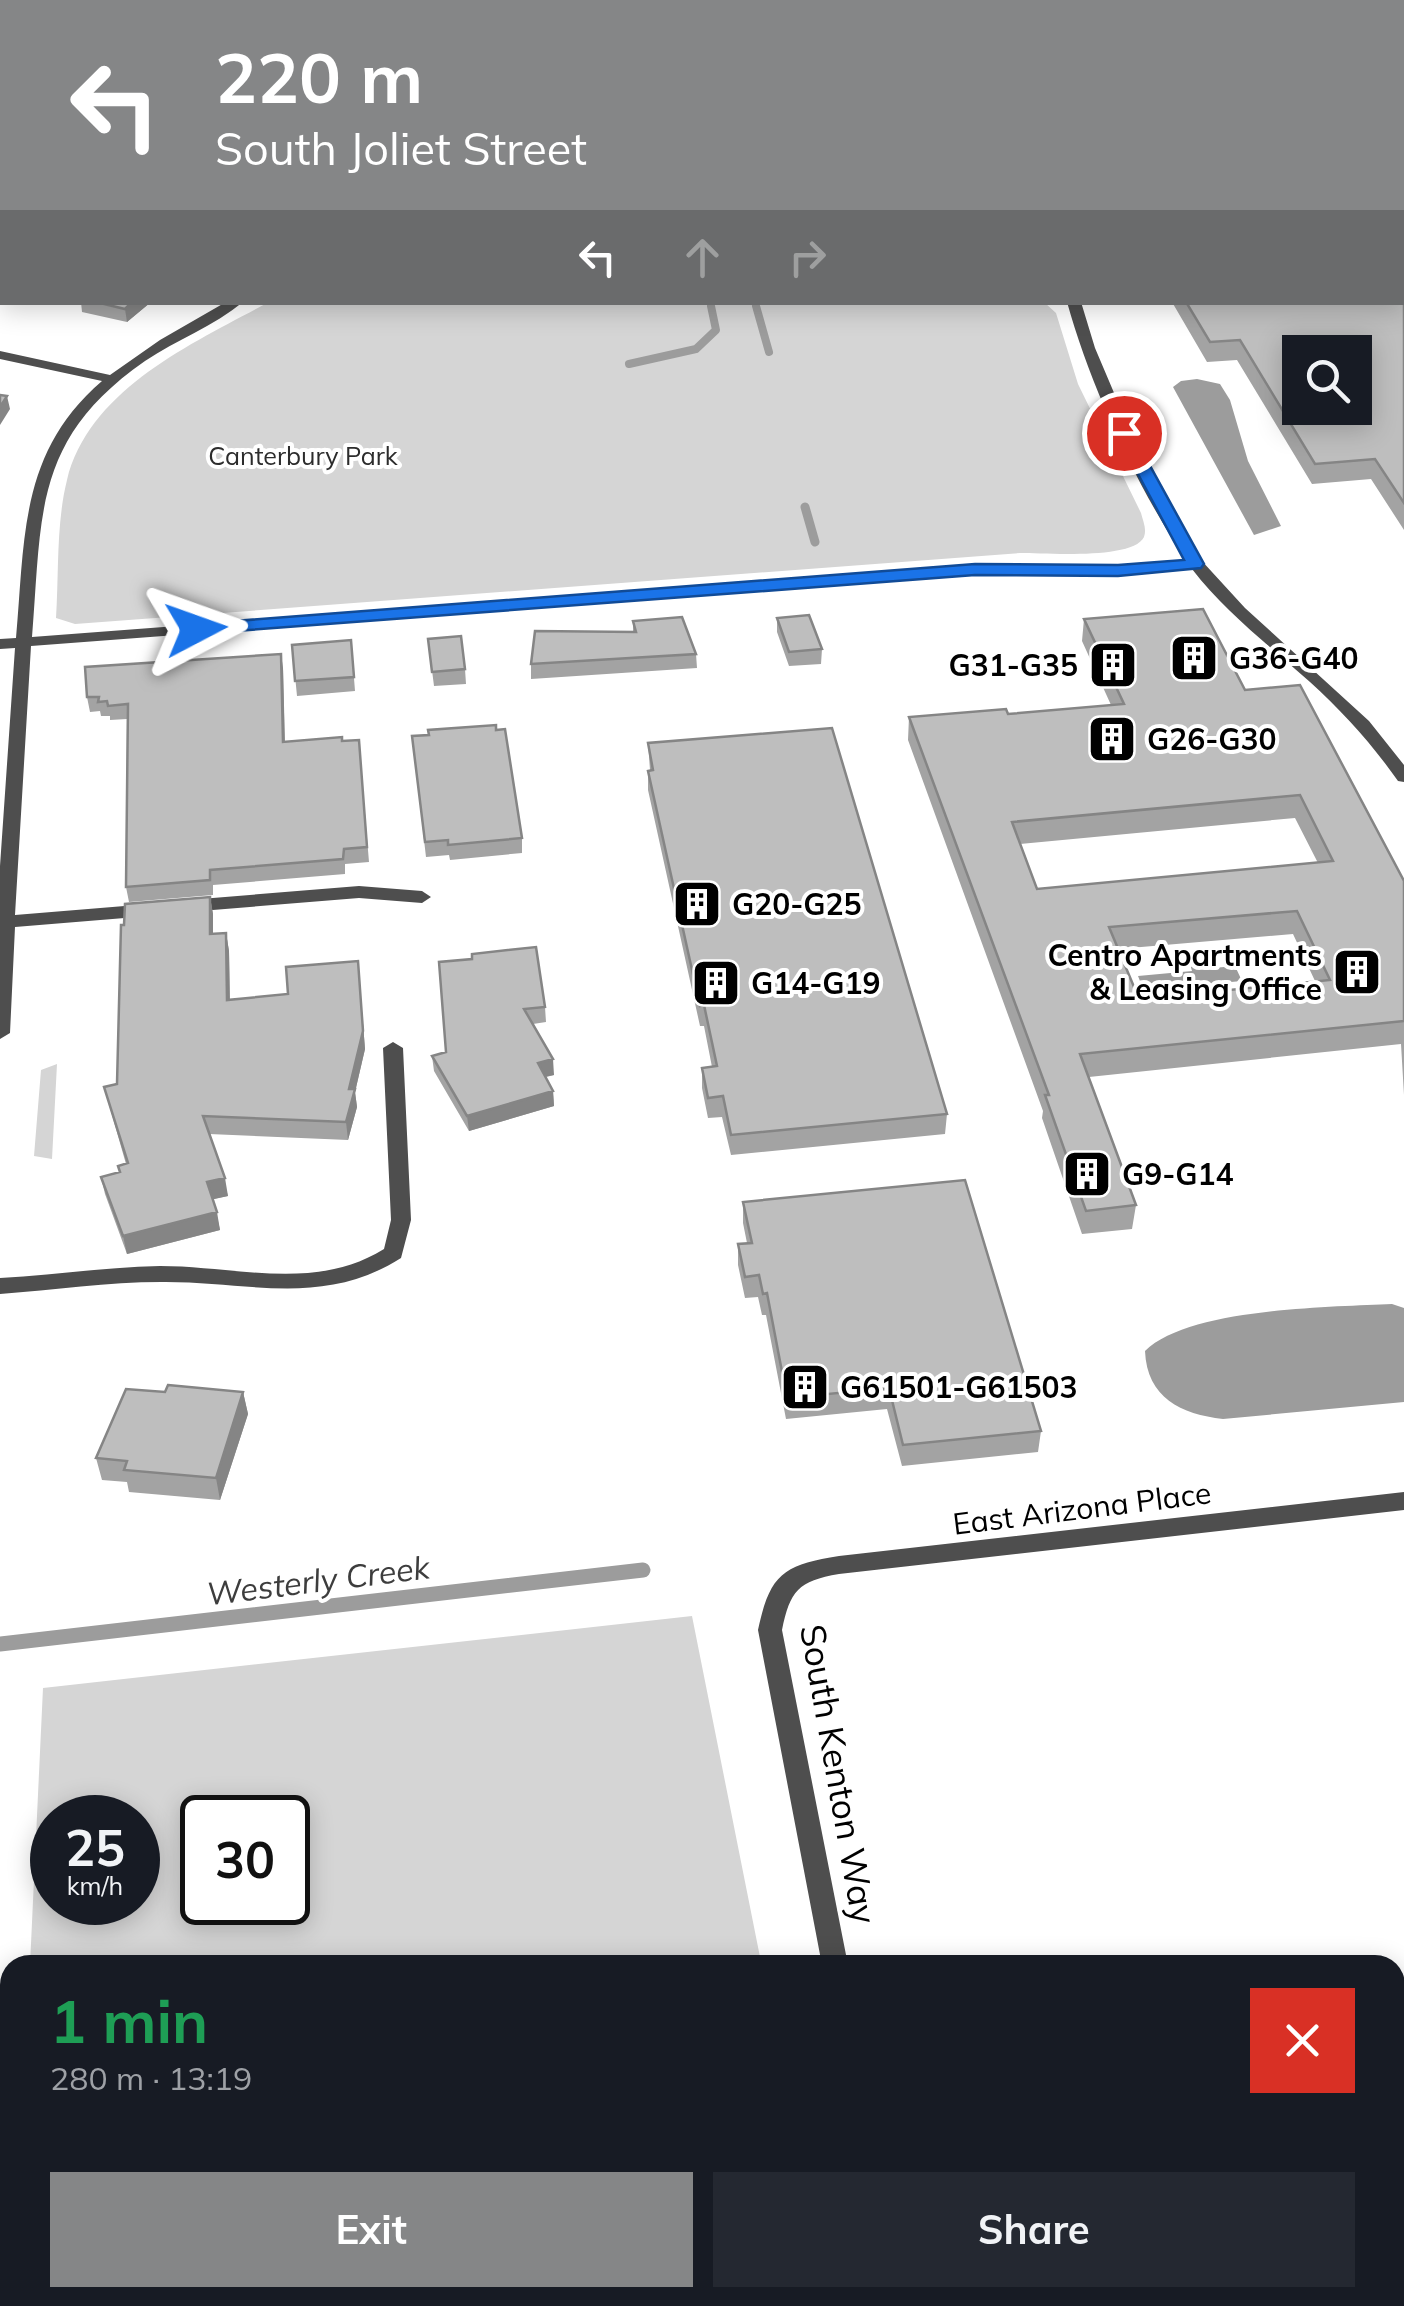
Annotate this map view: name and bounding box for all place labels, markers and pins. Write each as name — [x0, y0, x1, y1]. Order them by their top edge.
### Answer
pin — [1082, 391, 1167, 476]
building icon: G36-G40 — [1168, 632, 1220, 684]
building icon: G31-G35 — [1087, 639, 1139, 691]
place label: G36-G40 — [1229, 639, 1359, 677]
place label: G31-G35 — [948, 646, 1078, 684]
building icon: G26-G30 — [1086, 713, 1138, 765]
place label: G26-G30 — [1147, 720, 1277, 758]
building icon: G20-G25 — [671, 878, 723, 930]
place label: G20-G25 — [732, 885, 862, 923]
place label: Centro Apartments & Leasing Office — [1047, 936, 1322, 1008]
building icon: Centro Apartments & Leasing Office — [1331, 946, 1383, 998]
building icon: G14-G19 — [690, 957, 742, 1009]
place label: G14-G19 — [751, 964, 881, 1002]
building icon: G9-G14 — [1061, 1148, 1113, 1200]
place label: G9-G14 — [1122, 1155, 1234, 1193]
building icon: G61501-G61503 — [779, 1361, 831, 1413]
place label: G61501-G61503 — [840, 1368, 1078, 1406]

